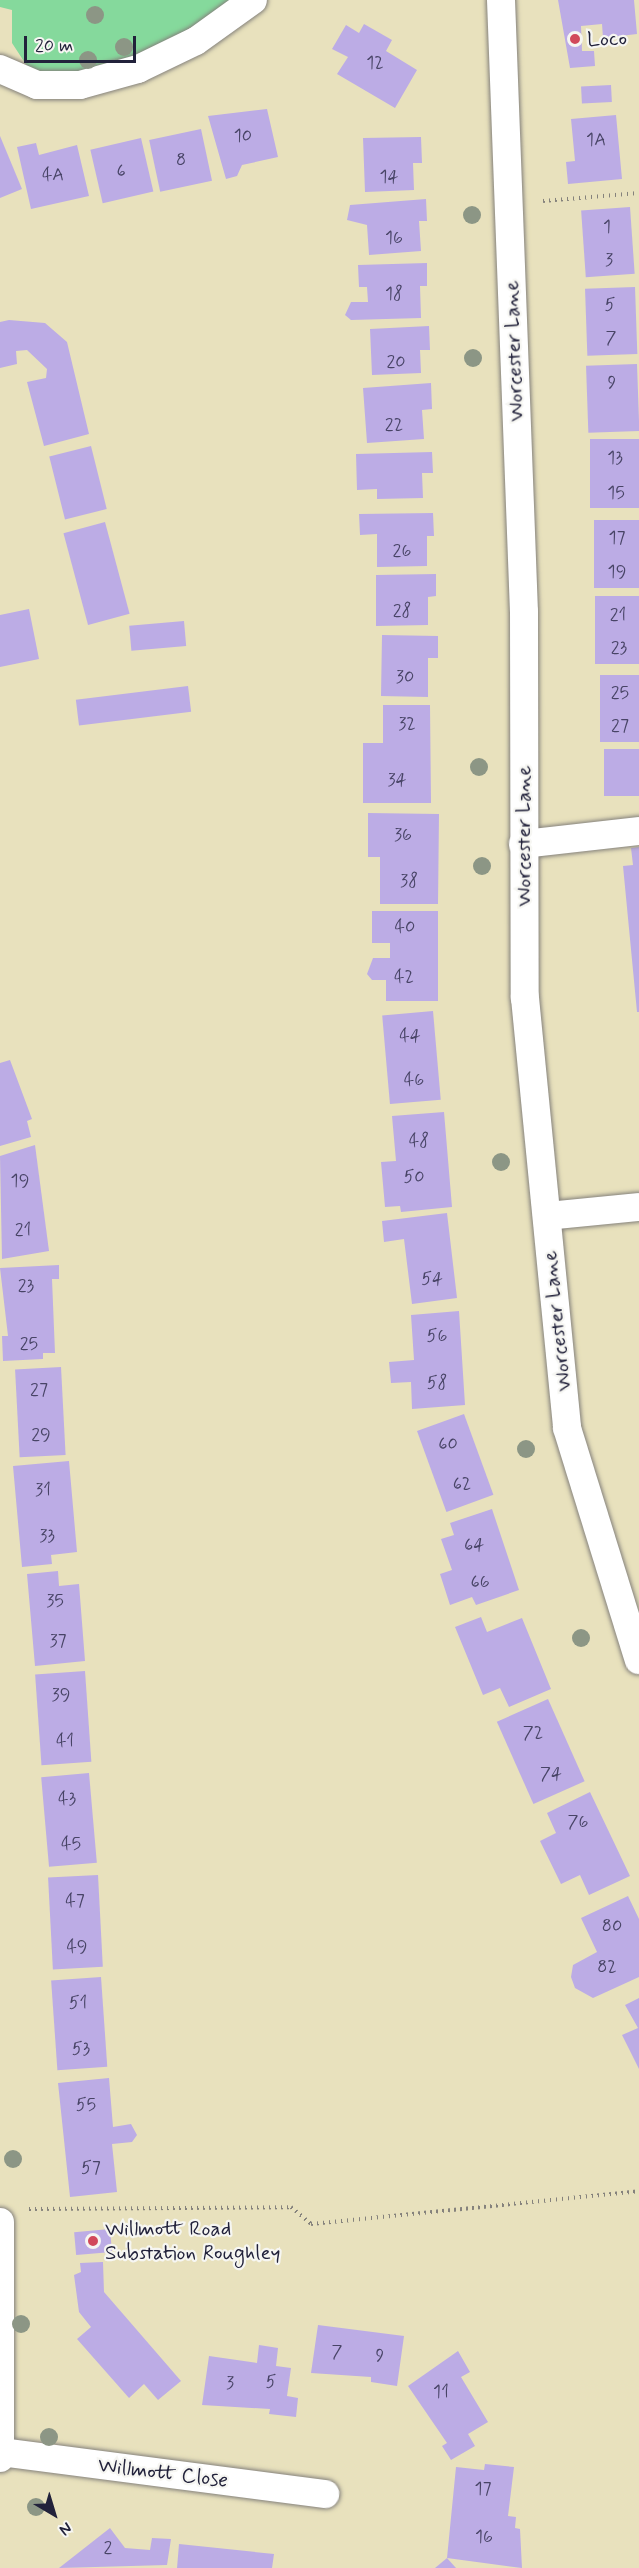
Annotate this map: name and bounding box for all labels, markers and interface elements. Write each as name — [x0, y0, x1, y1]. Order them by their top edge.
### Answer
scale bar — [27, 24, 140, 62]
place label: Loco — [587, 26, 627, 52]
marker: Loco — [568, 32, 582, 46]
text: 20 m — [35, 34, 73, 58]
house number: 12 — [366, 52, 384, 74]
house number: 10 — [234, 125, 252, 147]
house number: 1A — [586, 129, 606, 151]
house number: 8 — [176, 149, 186, 171]
house number: 6 — [116, 160, 126, 182]
house number: 4A — [42, 164, 64, 186]
house number: 14 — [380, 166, 398, 188]
house number: 1 — [603, 216, 611, 238]
house number: 16 — [385, 227, 403, 249]
house number: 3 — [605, 249, 613, 271]
street label: Worcester Lane — [499, 281, 529, 421]
house number: 18 — [385, 283, 403, 305]
house number: 5 — [605, 294, 615, 316]
house number: 7 — [606, 327, 616, 349]
house number: 20 — [386, 351, 406, 373]
house number: 9 — [608, 372, 616, 394]
house number: 22 — [385, 414, 403, 436]
house number: 13 — [607, 447, 623, 469]
house number: 15 — [607, 482, 625, 504]
house number: 17 — [608, 527, 626, 549]
house number: 26 — [393, 540, 411, 562]
house number: 19 — [608, 561, 626, 583]
house number: 28 — [393, 600, 411, 622]
house number: 21 — [610, 604, 626, 626]
house number: 23 — [611, 637, 627, 659]
house number: 30 — [396, 666, 414, 688]
house number: 25 — [611, 682, 629, 704]
house number: 32 — [398, 713, 416, 735]
house number: 27 — [611, 715, 629, 737]
street label: Worcester Lane — [511, 767, 537, 905]
house number: 34 — [387, 769, 407, 791]
house number: 36 — [394, 824, 412, 846]
house number: 38 — [400, 870, 418, 892]
house number: 40 — [395, 916, 415, 938]
house number: 42 — [394, 966, 414, 988]
house number: 44 — [399, 1025, 421, 1047]
house number: 46 — [404, 1069, 424, 1091]
house number: 48 — [409, 1130, 429, 1152]
house number: 50 — [403, 1166, 425, 1188]
house number: 19 — [11, 1170, 29, 1192]
house number: 21 — [15, 1219, 31, 1241]
street label: Worcester Lane — [537, 1251, 577, 1391]
house number: 54 — [421, 1268, 443, 1290]
house number: 23 — [18, 1275, 34, 1297]
house number: 56 — [427, 1325, 447, 1347]
house number: 25 — [20, 1333, 38, 1355]
house number: 58 — [427, 1372, 447, 1394]
house number: 27 — [30, 1379, 48, 1401]
house number: 29 — [31, 1424, 51, 1446]
house number: 60 — [438, 1433, 458, 1455]
house number: 62 — [453, 1473, 471, 1495]
house number: 31 — [35, 1479, 51, 1501]
house number: 33 — [39, 1525, 55, 1547]
house number: 64 — [464, 1534, 484, 1556]
house number: 66 — [470, 1571, 490, 1593]
house number: 35 — [46, 1590, 64, 1612]
house number: 37 — [49, 1630, 67, 1652]
house number: 39 — [52, 1684, 70, 1706]
house number: 72 — [523, 1722, 543, 1744]
house number: 41 — [56, 1730, 74, 1752]
house number: 74 — [540, 1763, 562, 1785]
house number: 43 — [58, 1788, 76, 1810]
house number: 76 — [568, 1811, 588, 1833]
house number: 45 — [61, 1833, 81, 1855]
house number: 47 — [65, 1890, 85, 1912]
house number: 80 — [602, 1915, 622, 1937]
house number: 49 — [66, 1936, 88, 1958]
house number: 82 — [597, 1956, 617, 1978]
house number: 51 — [69, 1992, 87, 2014]
house number: 53 — [72, 2038, 90, 2060]
house number: 55 — [76, 2094, 96, 2116]
house number: 57 — [81, 2157, 101, 2179]
place label: Willmott Road Substation Roughley — [105, 2216, 275, 2266]
marker: Willmott Road Substation Roughley — [86, 2234, 100, 2248]
house number: 7 — [332, 2341, 342, 2363]
house number: 9 — [376, 2345, 384, 2367]
house number: 5 — [266, 2371, 276, 2393]
house number: 3 — [226, 2372, 234, 2394]
house number: 11 — [433, 2381, 449, 2403]
street label: Willmott Close — [96, 2453, 230, 2493]
house number: 17 — [474, 2478, 492, 2500]
north arrow — [24, 2484, 84, 2544]
text: N — [55, 2517, 76, 2540]
house number: 16 — [475, 2526, 493, 2548]
house number: 2 — [104, 2537, 112, 2559]

